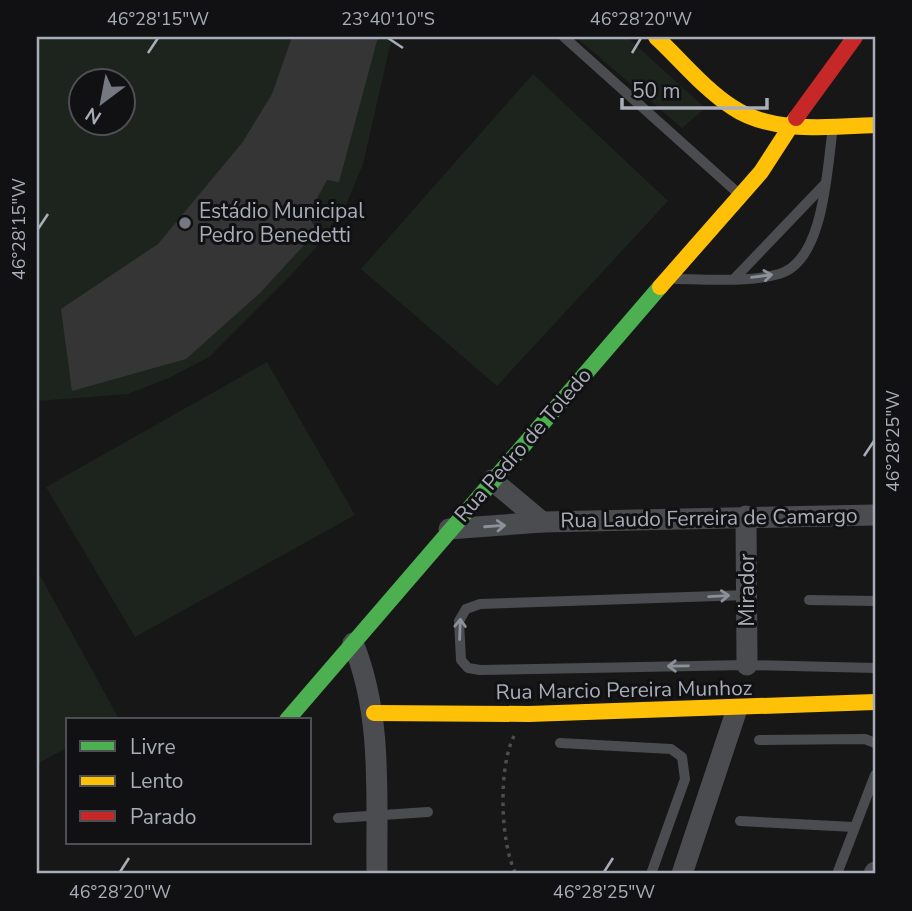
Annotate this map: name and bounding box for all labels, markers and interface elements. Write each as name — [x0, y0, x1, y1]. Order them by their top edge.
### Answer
text: 46°28'15"W — [107, 7, 209, 31]
text: 23°40'10"S — [341, 7, 435, 31]
text: 46°28'20"W — [590, 7, 692, 31]
north arrow — [66, 66, 136, 136]
scale bar — [622, 66, 767, 110]
text: 50 m — [632, 77, 681, 105]
text: N — [81, 101, 106, 130]
text: 46°28'15"W — [7, 178, 31, 280]
place label: Estádio Municipal Pedro Benedetti — [199, 197, 365, 249]
marker: Estádio Municipal Pedro Benedetti — [177, 215, 193, 231]
one-way arrow — [750, 269, 773, 282]
street label: Rua Pedro de Toledo — [448, 362, 598, 528]
text: 46°28'25"W — [881, 390, 905, 492]
street label: Rua Laudo Ferreira de Camargo — [560, 501, 858, 535]
one-way arrow — [484, 519, 507, 532]
street label: Mirador — [733, 553, 761, 626]
one-way arrow — [707, 590, 730, 603]
one-way arrow — [454, 618, 467, 641]
one-way arrow — [667, 659, 690, 673]
street label: Rua Marcio Pereira Munhoz — [495, 674, 753, 706]
legend — [66, 718, 312, 844]
text: Livre — [130, 733, 176, 761]
text: Lento — [130, 767, 183, 795]
text: Parado — [130, 803, 196, 831]
text: 46°28'20"W — [69, 880, 171, 904]
text: 46°28'25"W — [553, 880, 655, 904]

